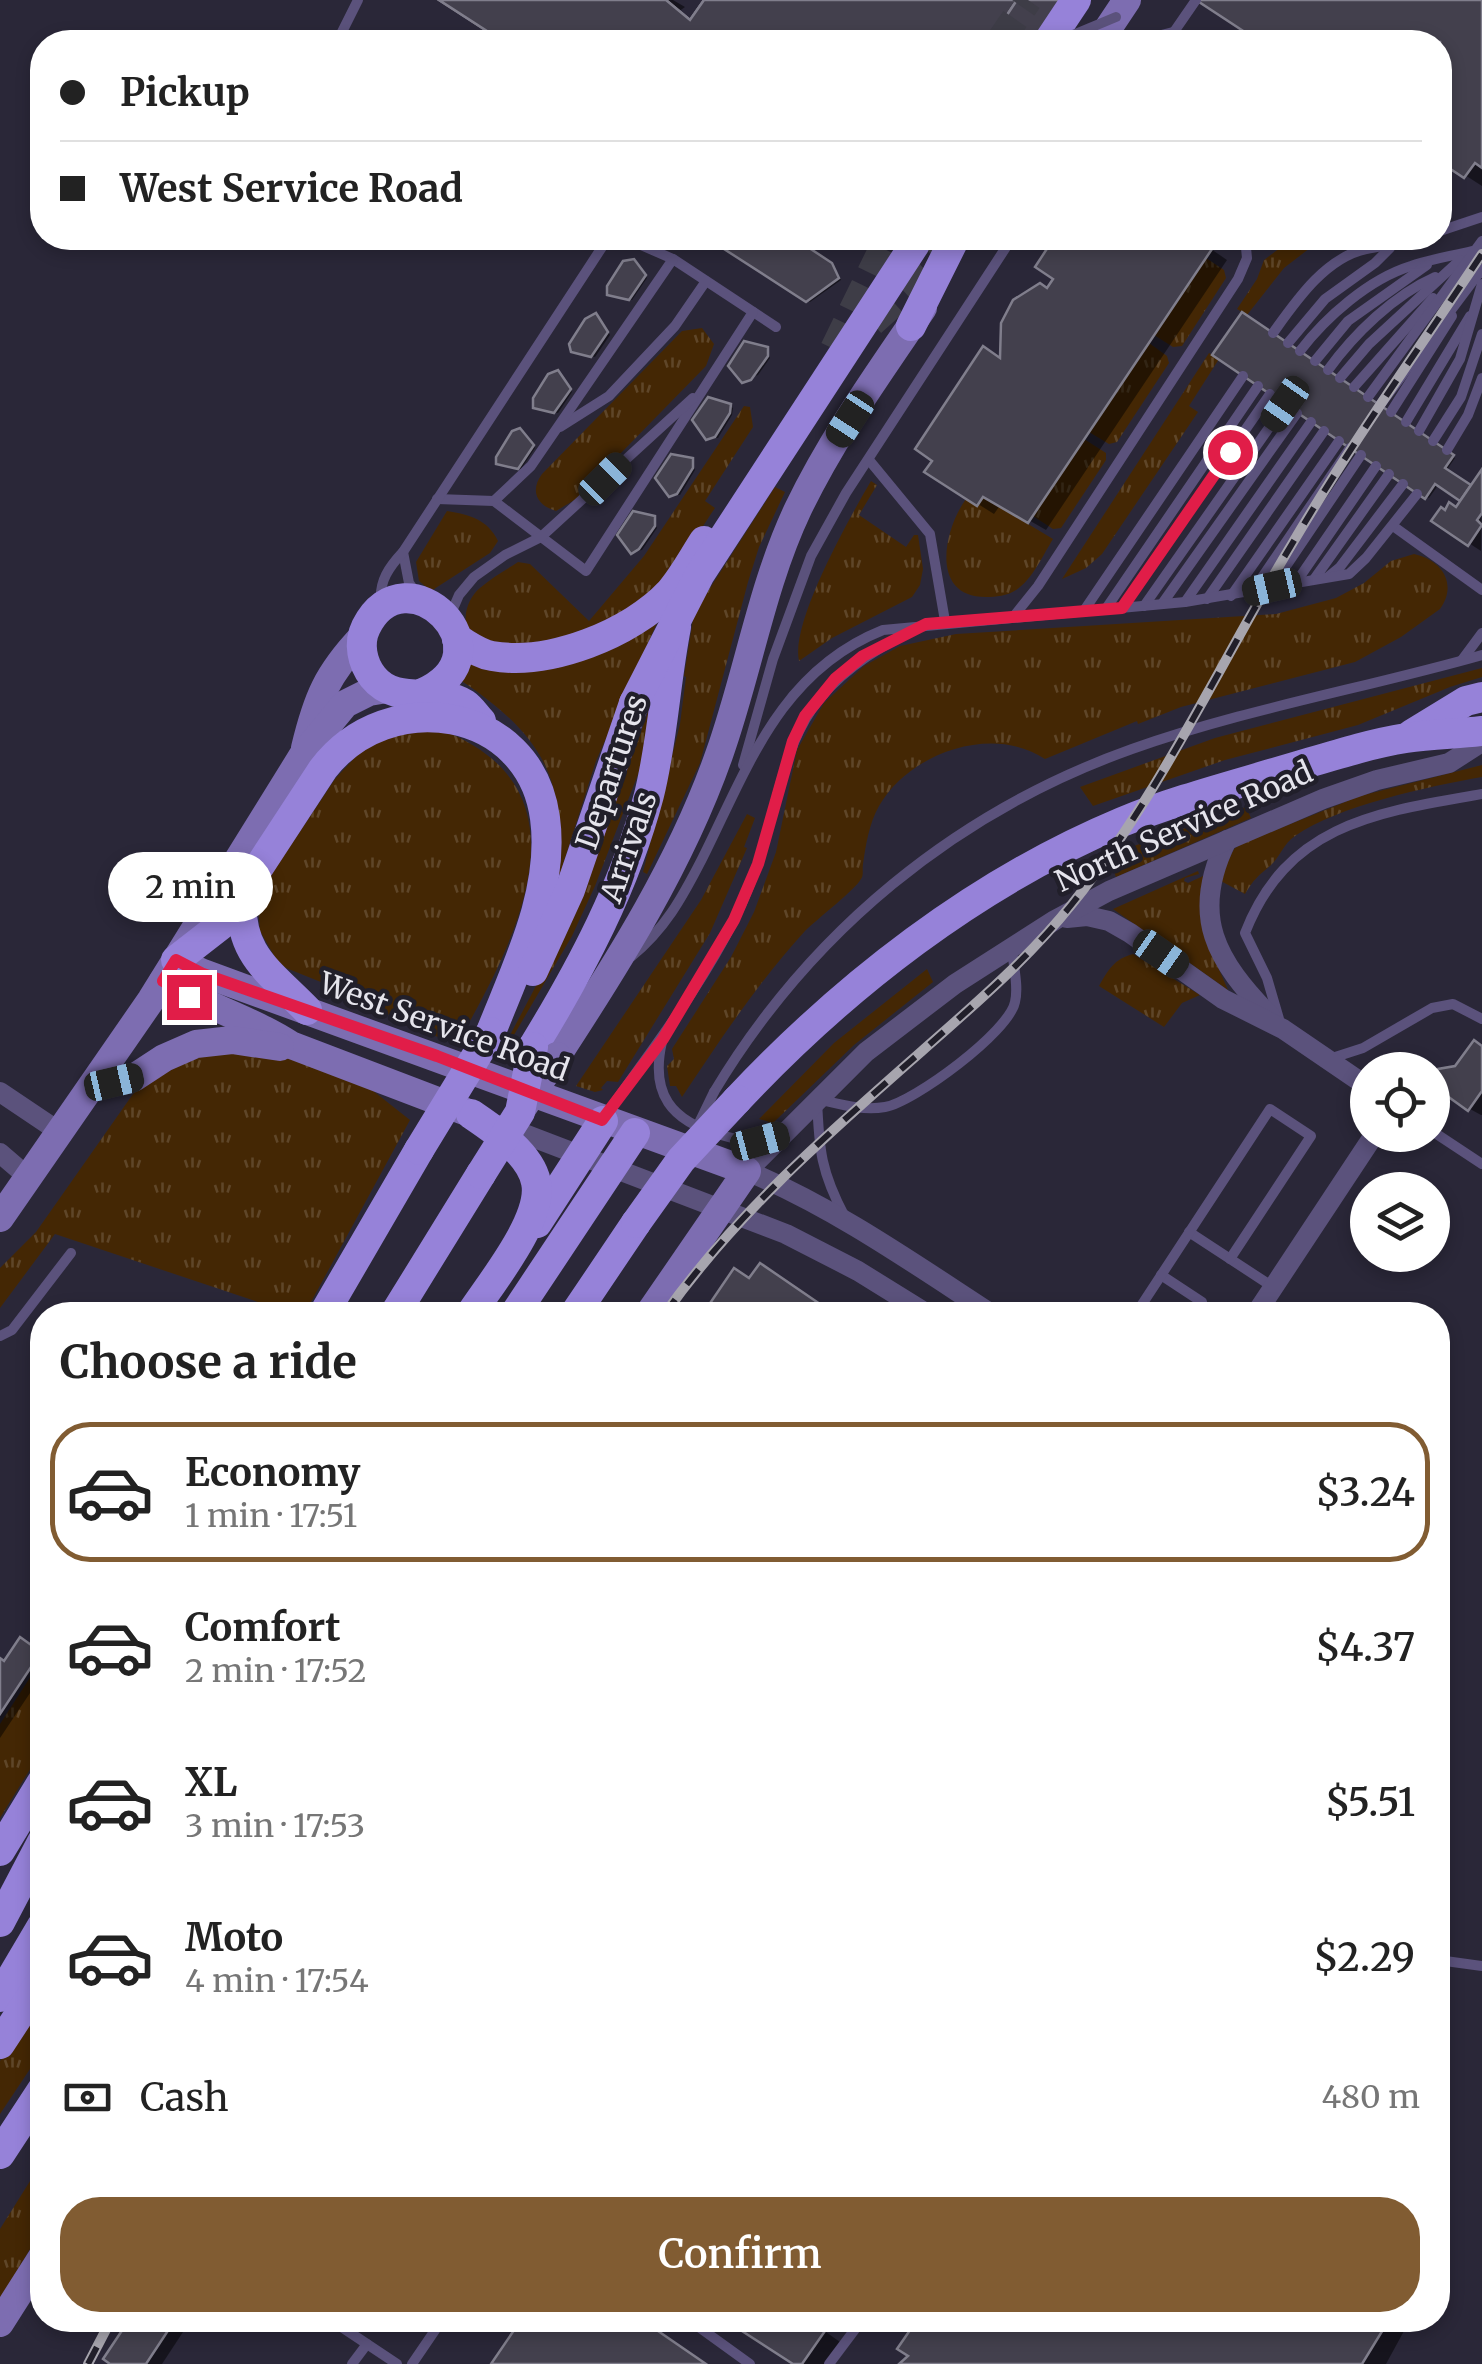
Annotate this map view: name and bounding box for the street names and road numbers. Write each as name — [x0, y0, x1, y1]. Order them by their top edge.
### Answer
street label: Departures — [567, 689, 655, 854]
street label: North Service Road — [1049, 752, 1318, 900]
street label: Arrivals — [591, 786, 665, 908]
street label: West Service Road — [313, 963, 575, 1089]

